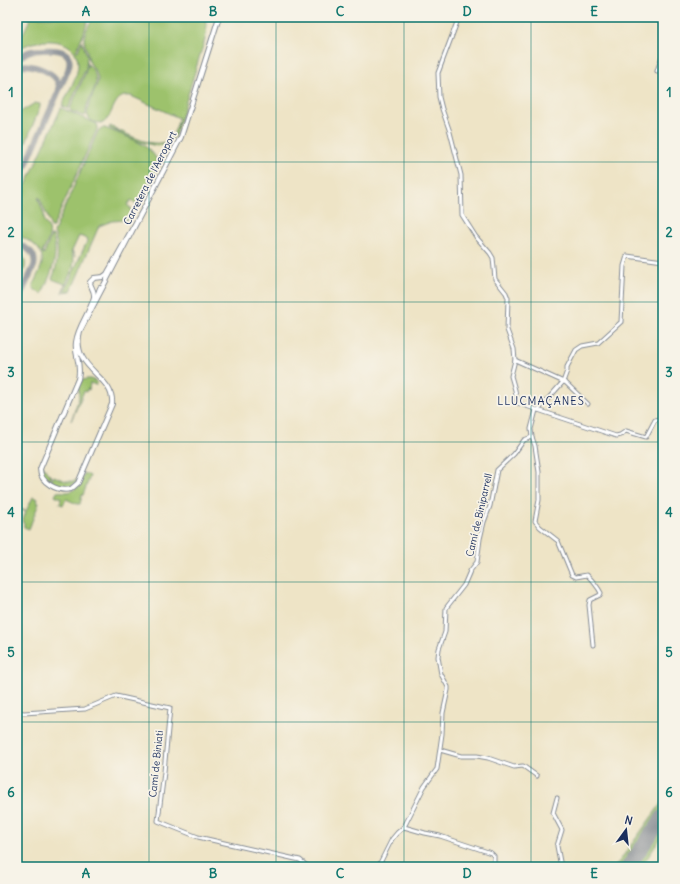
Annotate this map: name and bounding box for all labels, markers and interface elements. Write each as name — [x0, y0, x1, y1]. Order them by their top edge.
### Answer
text: A — [82, 3, 91, 20]
text: B — [209, 3, 218, 20]
text: C — [336, 3, 345, 20]
text: D — [462, 3, 472, 20]
text: E — [590, 3, 598, 20]
text: 1 — [8, 84, 14, 101]
text: 1 — [666, 84, 672, 101]
street label: Carretera de l'Aeroport — [121, 128, 180, 227]
text: 2 — [7, 224, 15, 241]
text: 2 — [665, 224, 673, 241]
text: 3 — [7, 364, 15, 381]
text: 3 — [665, 364, 673, 381]
district label: LLUCMAÇANES — [497, 394, 585, 408]
street label: Camí de Biniparrell — [463, 472, 495, 558]
text: 4 — [7, 504, 15, 521]
text: 4 — [665, 504, 673, 521]
text: 5 — [7, 644, 15, 661]
text: 5 — [665, 644, 673, 661]
street label: Camí de Biniati — [146, 730, 166, 798]
text: 6 — [7, 784, 15, 801]
text: 6 — [665, 784, 673, 801]
north arrow — [606, 810, 646, 850]
text: N — [623, 813, 634, 828]
text: A — [82, 865, 91, 882]
text: B — [209, 865, 218, 882]
text: C — [336, 865, 345, 882]
text: D — [462, 865, 472, 882]
text: E — [590, 865, 598, 882]

